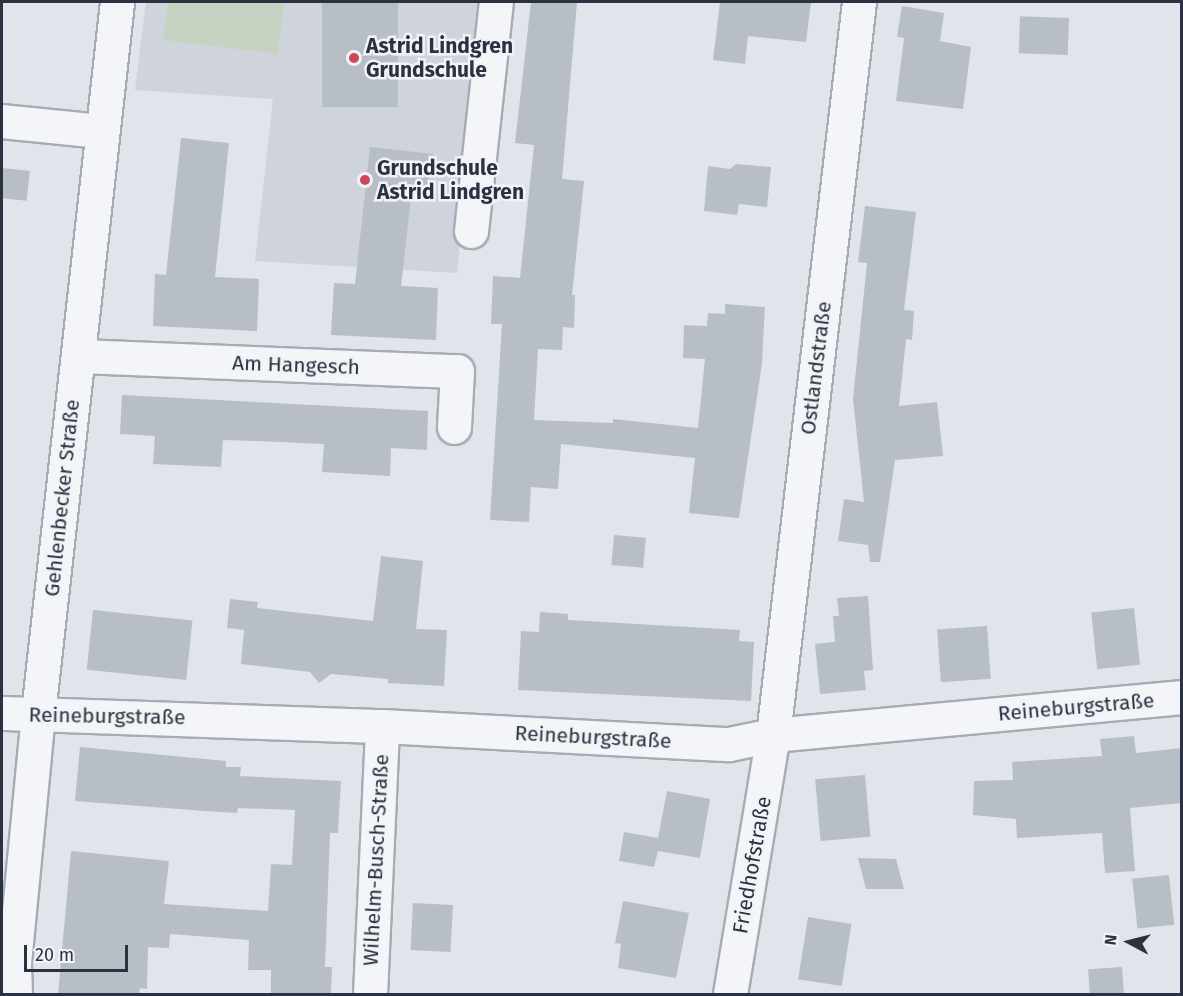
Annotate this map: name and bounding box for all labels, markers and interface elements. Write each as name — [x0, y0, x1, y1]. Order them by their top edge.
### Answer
place label: Astrid Lindgren Grundschule — [366, 33, 513, 83]
marker: Astrid Lindgren Grundschule — [347, 51, 361, 65]
place label: Grundschule Astrid Lindgren — [377, 155, 524, 205]
marker: Grundschule Astrid Lindgren — [358, 173, 372, 187]
street label: Ostlandstraße — [795, 300, 837, 436]
street label: Am Hangesch — [232, 350, 360, 380]
street label: Gehlenbecker Straße — [39, 398, 85, 598]
street label: Reineburgstraße — [997, 688, 1155, 726]
street label: Reineburgstraße — [28, 702, 186, 730]
street label: Reineburgstraße — [514, 720, 672, 754]
street label: Wilhelm-Busch-Straße — [358, 753, 394, 967]
street label: Friedhofstraße — [728, 794, 776, 936]
north arrow — [1099, 912, 1159, 972]
scale bar — [27, 933, 130, 971]
text: N — [1101, 933, 1121, 946]
text: 20 m — [35, 944, 74, 966]

